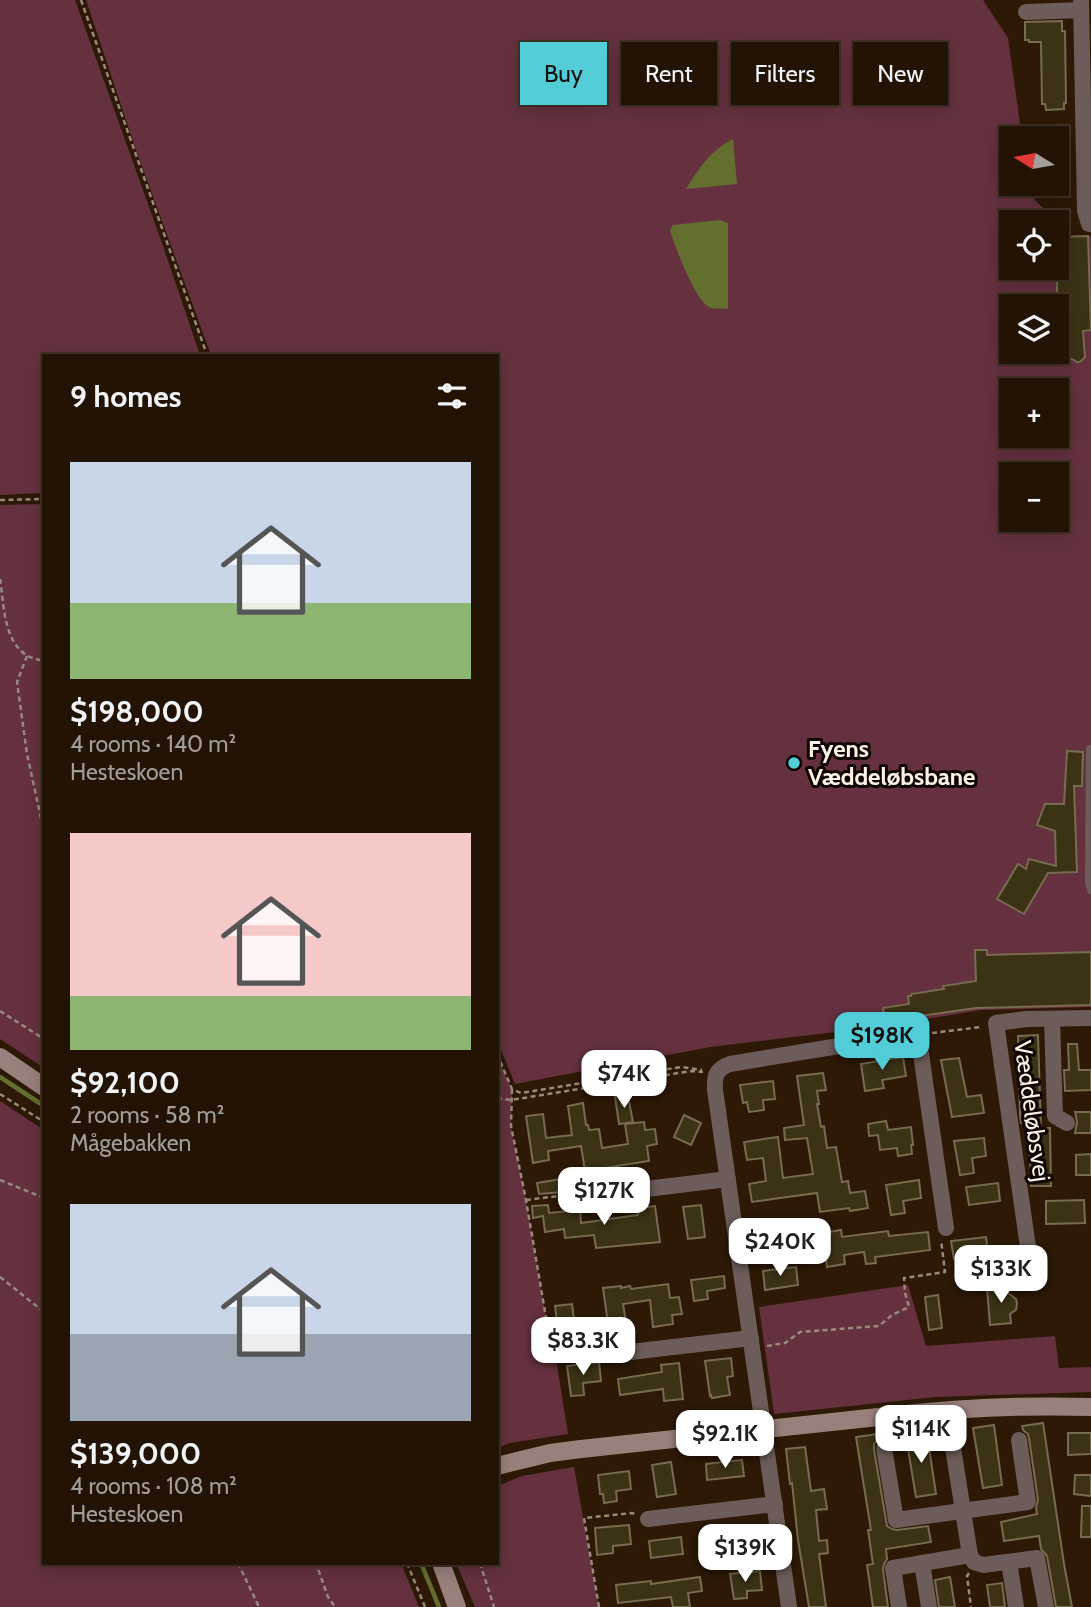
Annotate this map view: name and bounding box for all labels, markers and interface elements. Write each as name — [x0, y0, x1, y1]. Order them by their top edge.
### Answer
chip: Buy — [520, 42, 607, 105]
chip: Rent — [621, 42, 717, 105]
chip: Filters — [731, 42, 839, 105]
chip: New — [853, 42, 948, 105]
north arrow — [999, 126, 1069, 196]
map controls — [999, 126, 1069, 532]
button: locate — [999, 210, 1069, 280]
button: layers — [999, 294, 1069, 364]
icon: filters — [433, 377, 471, 415]
text: 9 homes — [70, 378, 181, 415]
button: + — [999, 378, 1069, 448]
button: − — [999, 462, 1069, 532]
icon: home — [208, 507, 334, 633]
text: $198,000 — [70, 693, 204, 730]
text: 4 rooms · 140 m² — [70, 730, 236, 758]
place label: Fyens Væddeløbsbane — [808, 734, 975, 791]
marker: Fyens Væddeløbsbane — [786, 755, 802, 771]
text: Hesteskoen — [70, 758, 183, 786]
icon: home — [208, 878, 334, 1004]
pin: $198K — [833, 1012, 931, 1072]
text: $198K — [850, 1021, 914, 1049]
street label: Væddeløbsvej — [1008, 1038, 1057, 1183]
pin: $74K — [583, 1050, 665, 1110]
text: $74K — [597, 1059, 651, 1087]
text: $92,100 — [70, 1064, 180, 1101]
text: 2 rooms · 58 m² — [70, 1101, 224, 1129]
text: Mågebakken — [70, 1129, 191, 1157]
pin: $127K — [555, 1168, 653, 1227]
text: $127K — [574, 1176, 634, 1204]
pin: $240K — [731, 1218, 829, 1278]
text: $240K — [745, 1227, 815, 1255]
pin: $133K — [952, 1246, 1050, 1305]
icon: home — [208, 1249, 334, 1375]
text: $133K — [970, 1254, 1032, 1282]
pin: $83.3K — [526, 1318, 640, 1377]
text: $83.3K — [547, 1326, 619, 1354]
pin: $114K — [872, 1406, 970, 1465]
pin: $92.1K — [668, 1410, 782, 1470]
text: $114K — [891, 1414, 951, 1442]
text: $92.1K — [692, 1419, 758, 1447]
text: $139,000 — [70, 1435, 201, 1472]
text: 4 rooms · 108 m² — [70, 1472, 237, 1500]
text: Hesteskoen — [70, 1500, 183, 1528]
pin: $139K — [696, 1524, 794, 1584]
text: $139K — [714, 1533, 776, 1561]

